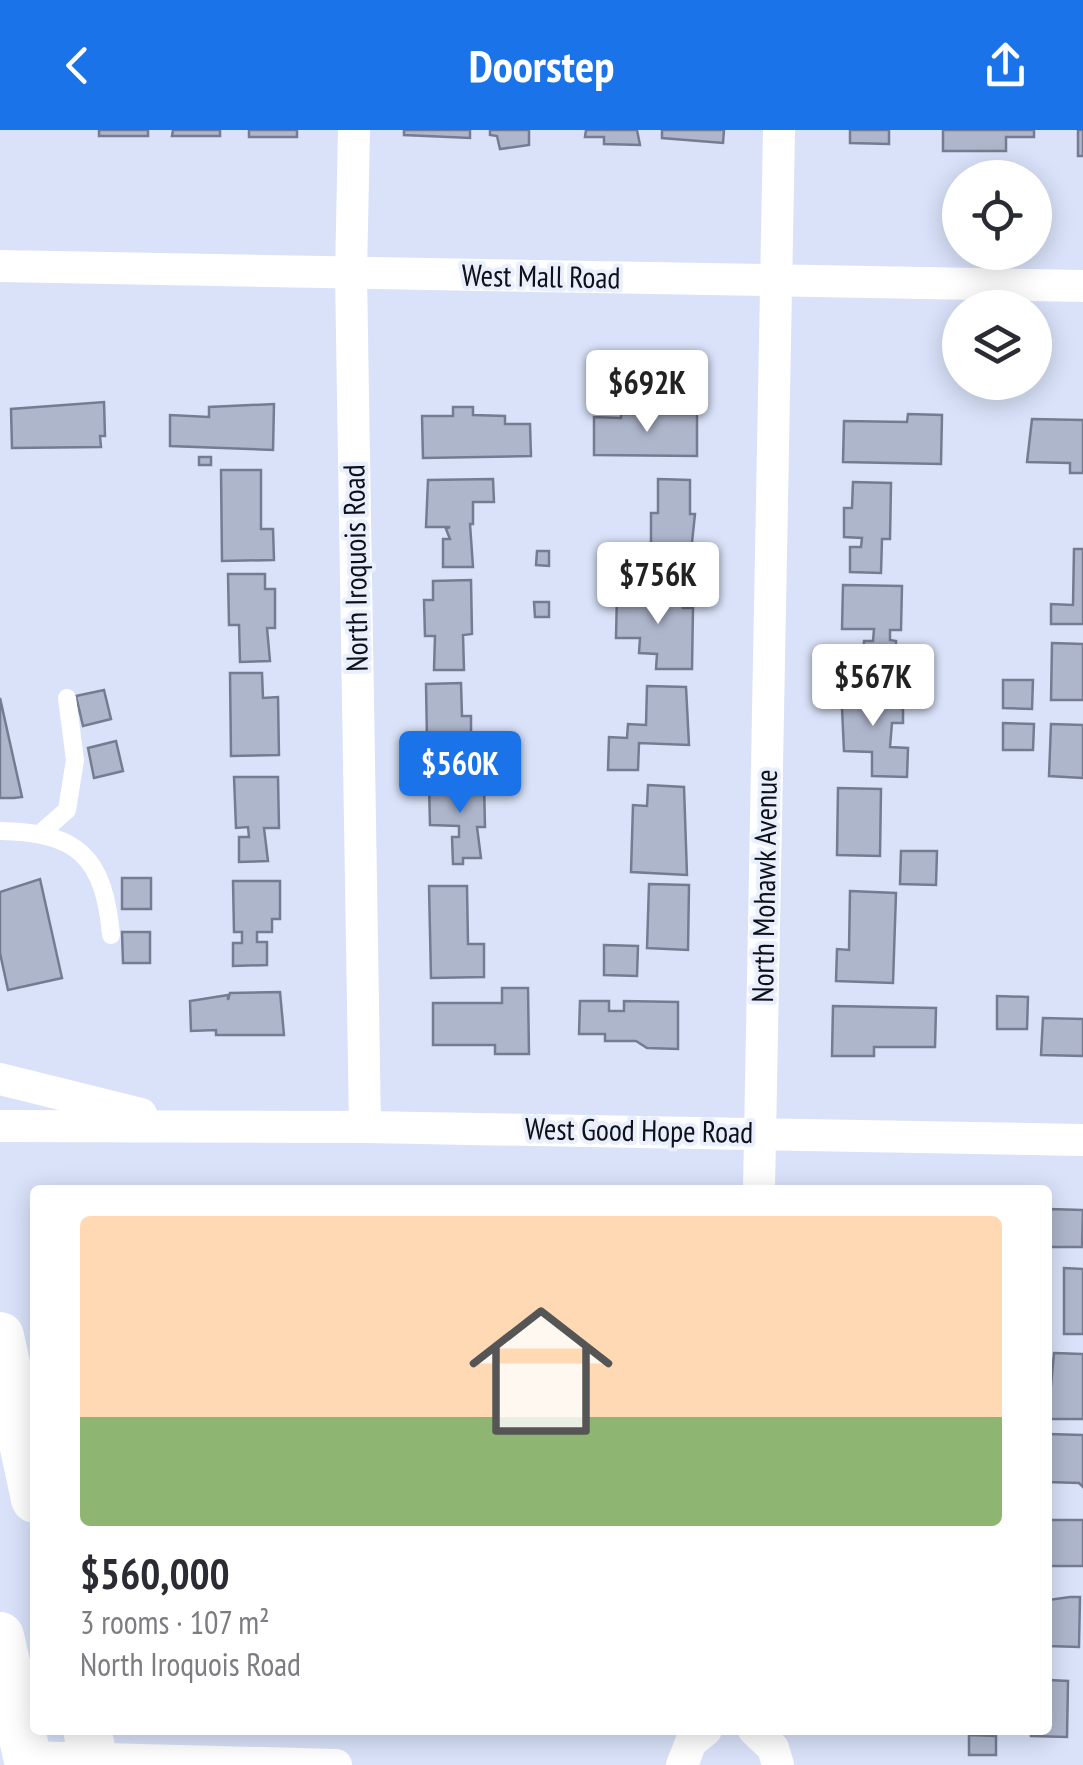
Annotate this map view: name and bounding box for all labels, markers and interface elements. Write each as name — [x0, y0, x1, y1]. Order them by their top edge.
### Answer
text: Doorstep — [469, 36, 614, 94]
icon: back — [50, 38, 105, 93]
icon: share — [978, 38, 1033, 93]
map controls — [942, 160, 1052, 400]
button: locate — [942, 160, 1052, 270]
street label: West Mall Road — [461, 255, 621, 296]
button: layers — [942, 290, 1052, 400]
pin: $692K — [577, 350, 717, 435]
text: $692K — [608, 361, 686, 403]
street label: North Iroquois Road — [333, 464, 376, 672]
pin: $756K — [588, 542, 728, 627]
text: $756K — [619, 553, 697, 595]
pin: $567K — [803, 644, 943, 729]
text: $567K — [834, 655, 912, 697]
pin: $560K — [390, 731, 530, 816]
text: $560K — [421, 742, 499, 784]
street label: North Mohawk Avenue — [742, 769, 785, 1003]
street label: West Good Hope Road — [525, 1108, 753, 1151]
icon: home — [451, 1281, 631, 1461]
text: $560,000 — [80, 1546, 230, 1601]
text: 3 rooms · 107 m² — [80, 1601, 270, 1643]
text: North Iroquois Road — [80, 1643, 301, 1685]

